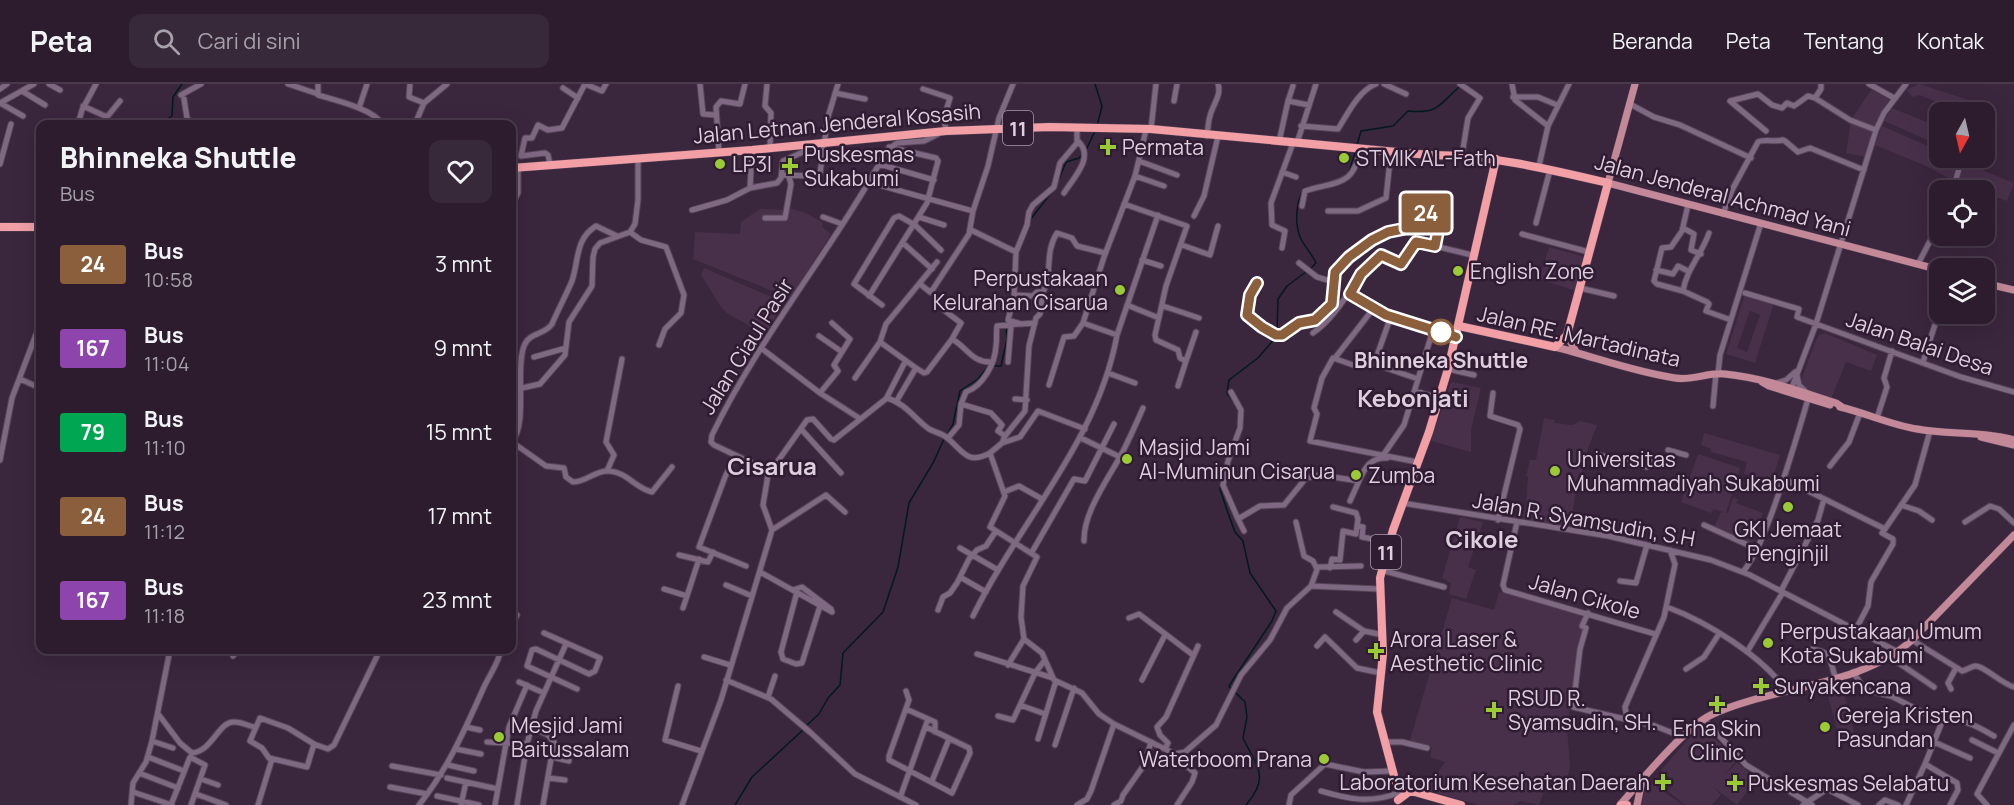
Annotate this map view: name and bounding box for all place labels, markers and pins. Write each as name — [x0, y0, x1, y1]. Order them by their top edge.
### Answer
place label: Permata — [1122, 133, 1204, 161]
marker: Permata — [1099, 138, 1117, 156]
place label: Puskesmas Sukabumi — [804, 140, 914, 192]
place label: STMIK AL-Fath — [1356, 144, 1496, 172]
place label: LP3I — [732, 150, 772, 178]
marker: STMIK AL-Fath — [1337, 151, 1351, 165]
marker: LP3I — [713, 157, 727, 171]
marker: Puskesmas Sukabumi — [781, 157, 799, 175]
place label: English Zone — [1470, 257, 1594, 285]
place label: Perpustakaan Kelurahan Cisarua — [933, 264, 1108, 316]
marker: English Zone — [1451, 264, 1465, 278]
marker: Perpustakaan Kelurahan Cisarua — [1113, 283, 1127, 297]
marker: Bhinneka Shuttle — [1428, 319, 1454, 345]
place label: Bhinneka Shuttle — [1354, 346, 1528, 374]
place label: Masjid Jami Al-Muminun Cisarua — [1139, 433, 1335, 485]
place label: Universitas Muhammadiyah Sukabumi — [1567, 445, 1820, 497]
marker: Masjid Jami Al-Muminun Cisarua — [1120, 452, 1134, 466]
place label: Zumba — [1368, 461, 1435, 489]
marker: Universitas Muhammadiyah Sukabumi — [1548, 464, 1562, 478]
marker: Zumba — [1349, 468, 1363, 482]
marker: GKI Jemaat Penginjil — [1781, 500, 1795, 514]
place label: GKI Jemaat Penginjil — [1734, 515, 1842, 567]
place label: Perpustakaan Umum Kota Sukabumi — [1780, 617, 1982, 669]
place label: Arora Laser & Aesthetic Clinic — [1390, 625, 1543, 677]
marker: Perpustakaan Umum Kota Sukabumi — [1761, 636, 1775, 650]
marker: Arora Laser & Aesthetic Clinic — [1367, 642, 1385, 660]
place label: Suryakencana — [1774, 672, 1911, 700]
marker: Suryakencana — [1752, 677, 1770, 695]
place label: RSUD R. Syamsudin, SH. — [1508, 684, 1657, 736]
marker: Erha Skin Clinic — [1708, 695, 1726, 713]
marker: RSUD R. Syamsudin, SH. — [1485, 701, 1503, 719]
place label: Gereja Kristen Pasundan — [1837, 701, 1973, 753]
place label: Mesjid Jami Baitussalam — [511, 711, 629, 763]
place label: Erha Skin Clinic — [1673, 714, 1761, 766]
marker: Gereja Kristen Pasundan — [1818, 720, 1832, 734]
marker: Mesjid Jami Baitussalam — [492, 730, 506, 744]
place label: Waterboom Prana — [1139, 745, 1312, 773]
marker: Waterboom Prana — [1317, 752, 1331, 766]
place label: Laboratorium Kesehatan Daerah — [1339, 768, 1650, 796]
place label: Puskesmas Selabatu — [1748, 769, 1949, 797]
marker: Laboratorium Kesehatan Daerah — [1654, 773, 1672, 791]
marker: Puskesmas Selabatu — [1726, 774, 1744, 792]

